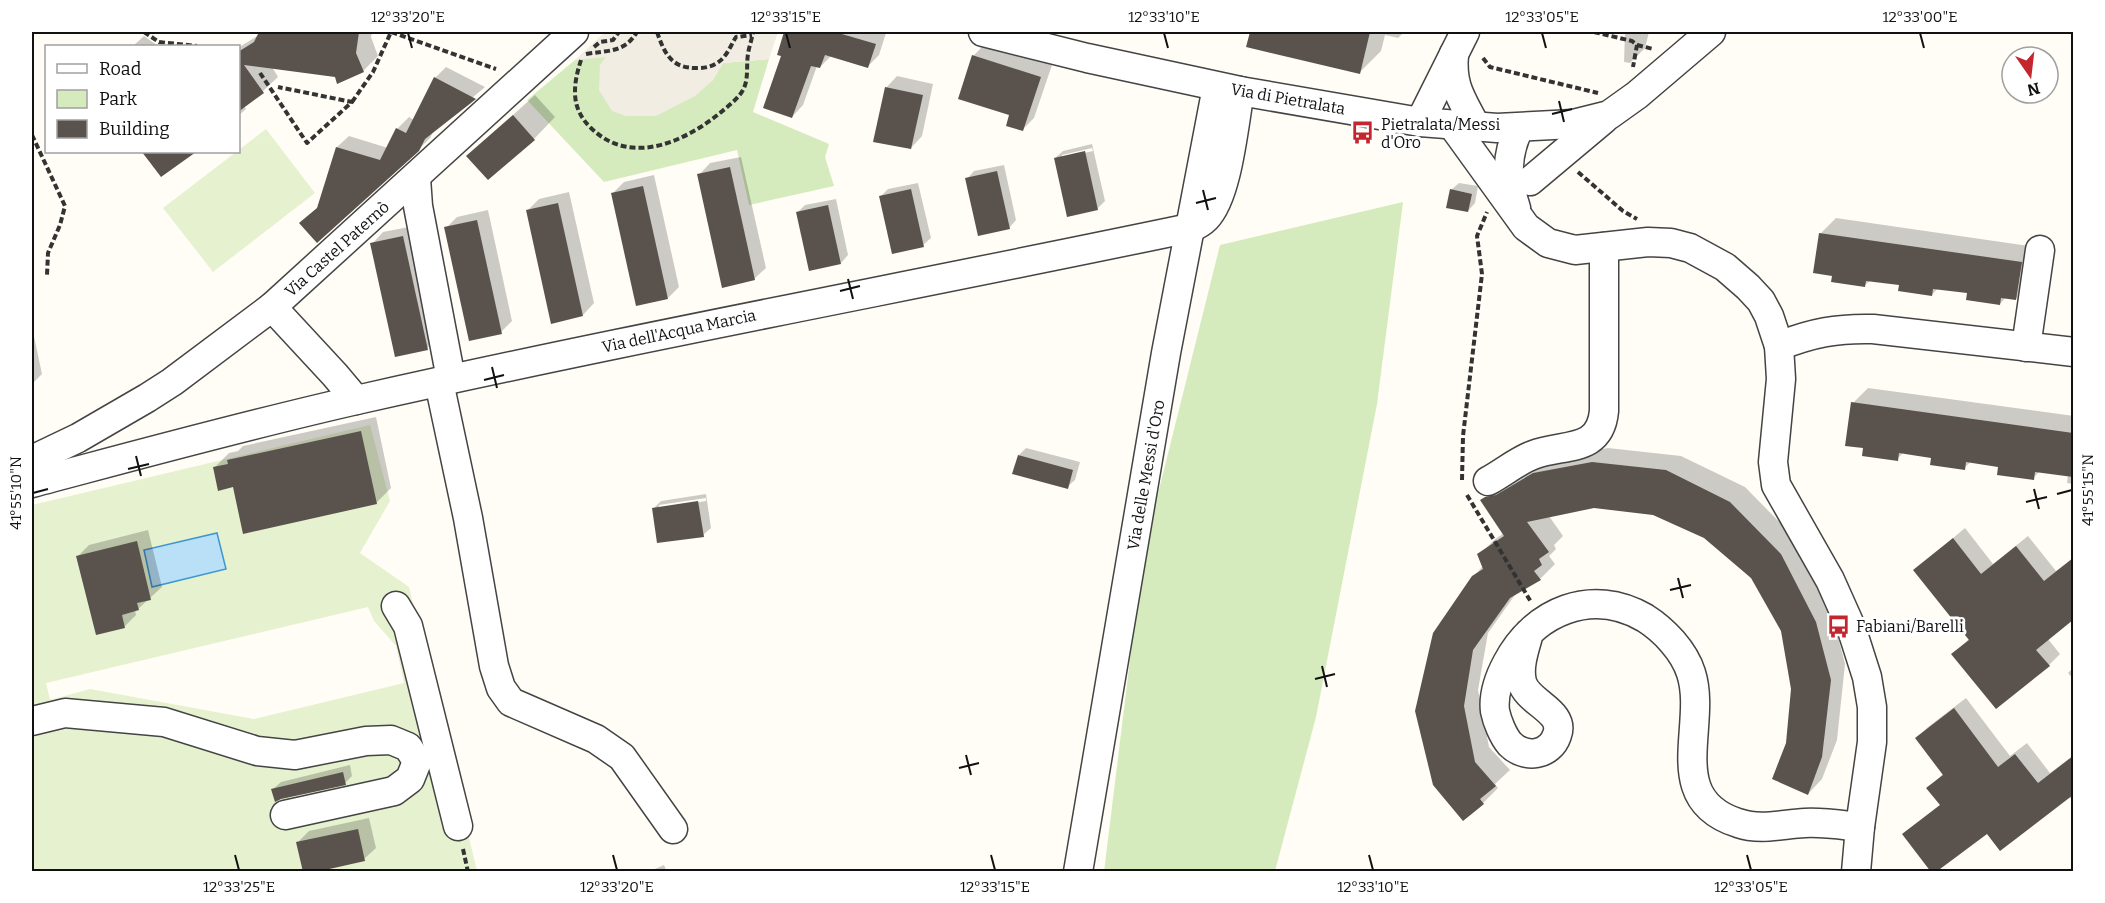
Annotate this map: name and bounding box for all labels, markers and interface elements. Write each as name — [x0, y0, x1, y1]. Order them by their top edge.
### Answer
text: 12°33'20"E — [371, 8, 445, 26]
text: 12°33'15"E — [751, 8, 821, 26]
text: 12°33'10"E — [1128, 8, 1200, 26]
text: 12°33'05"E — [1505, 8, 1579, 26]
text: 12°33'00"E — [1882, 8, 1958, 26]
legend — [45, 45, 240, 153]
north arrow — [2000, 45, 2060, 105]
text: Road — [99, 58, 142, 80]
text: N — [2025, 78, 2042, 100]
street label: Via di Pietralata — [1229, 80, 1347, 118]
text: Park — [99, 88, 138, 110]
place label: Pietralata/Messi d'Oro — [1381, 115, 1501, 152]
text: Building — [99, 118, 170, 140]
bus stop icon: Pietralata/Messi d'Oro — [1350, 120, 1376, 146]
street label: Via Castel Paternò — [281, 197, 393, 301]
street label: Via dell'Acqua Marcia — [600, 305, 758, 357]
street label: Via delle Messi d'Oro — [1123, 398, 1169, 552]
text: 41°55'15"N — [2079, 454, 2097, 526]
text: 41°55'10"N — [7, 456, 25, 530]
bus stop icon: Fabiani/Barelli — [1825, 613, 1851, 639]
place label: Fabiani/Barelli — [1856, 617, 1964, 636]
text: 12°33'25"E — [203, 878, 275, 896]
text: 12°33'20"E — [580, 878, 654, 896]
text: 12°33'15"E — [960, 878, 1030, 896]
text: 12°33'10"E — [1337, 878, 1409, 896]
text: 12°33'05"E — [1714, 878, 1788, 896]

